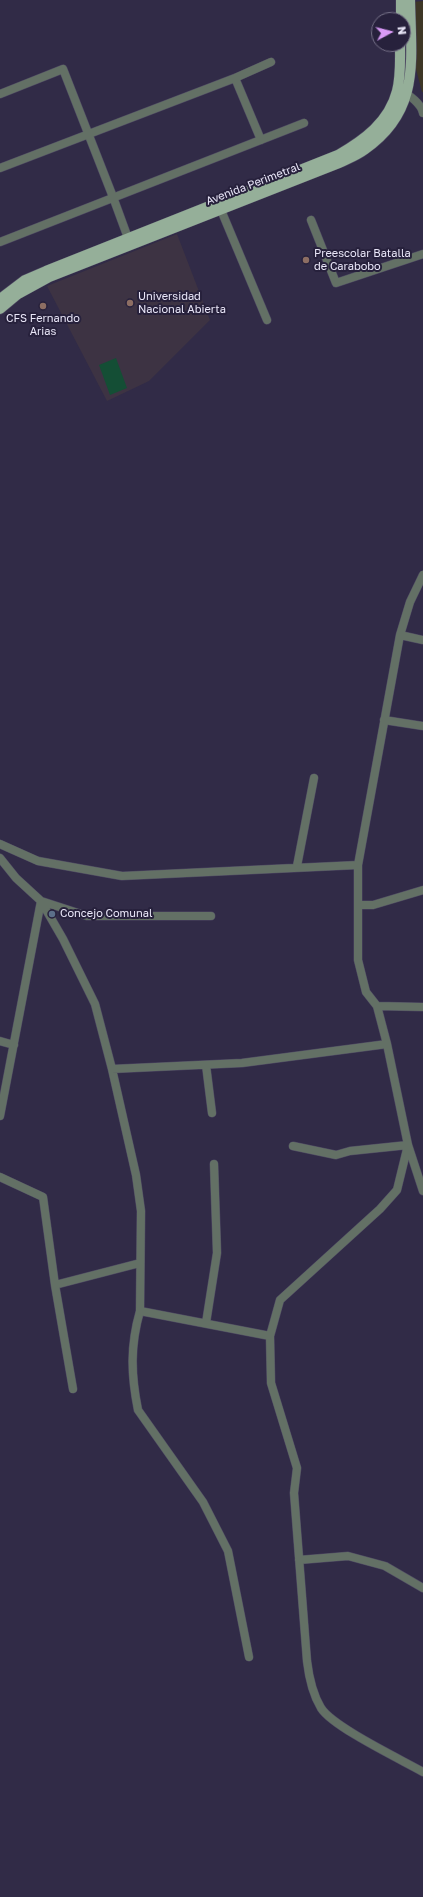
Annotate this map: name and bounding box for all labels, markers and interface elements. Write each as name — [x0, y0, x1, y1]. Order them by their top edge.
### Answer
north arrow — [371, 12, 411, 52]
text: N — [395, 26, 409, 36]
street label: Avenida Perimetral — [204, 160, 302, 208]
place label: Preescolar Batalla de Carabobo — [314, 247, 411, 273]
marker: Preescolar Batalla de Carabobo — [301, 255, 311, 265]
place label: Universidad Nacional Abierta — [138, 290, 226, 316]
marker: Universidad Nacional Abierta — [125, 298, 135, 308]
marker: CFS Fernando Arias — [38, 301, 48, 311]
place label: CFS Fernando Arias — [6, 312, 80, 338]
place label: Concejo Comunal — [60, 907, 152, 921]
marker: Concejo Comunal — [47, 909, 57, 919]

